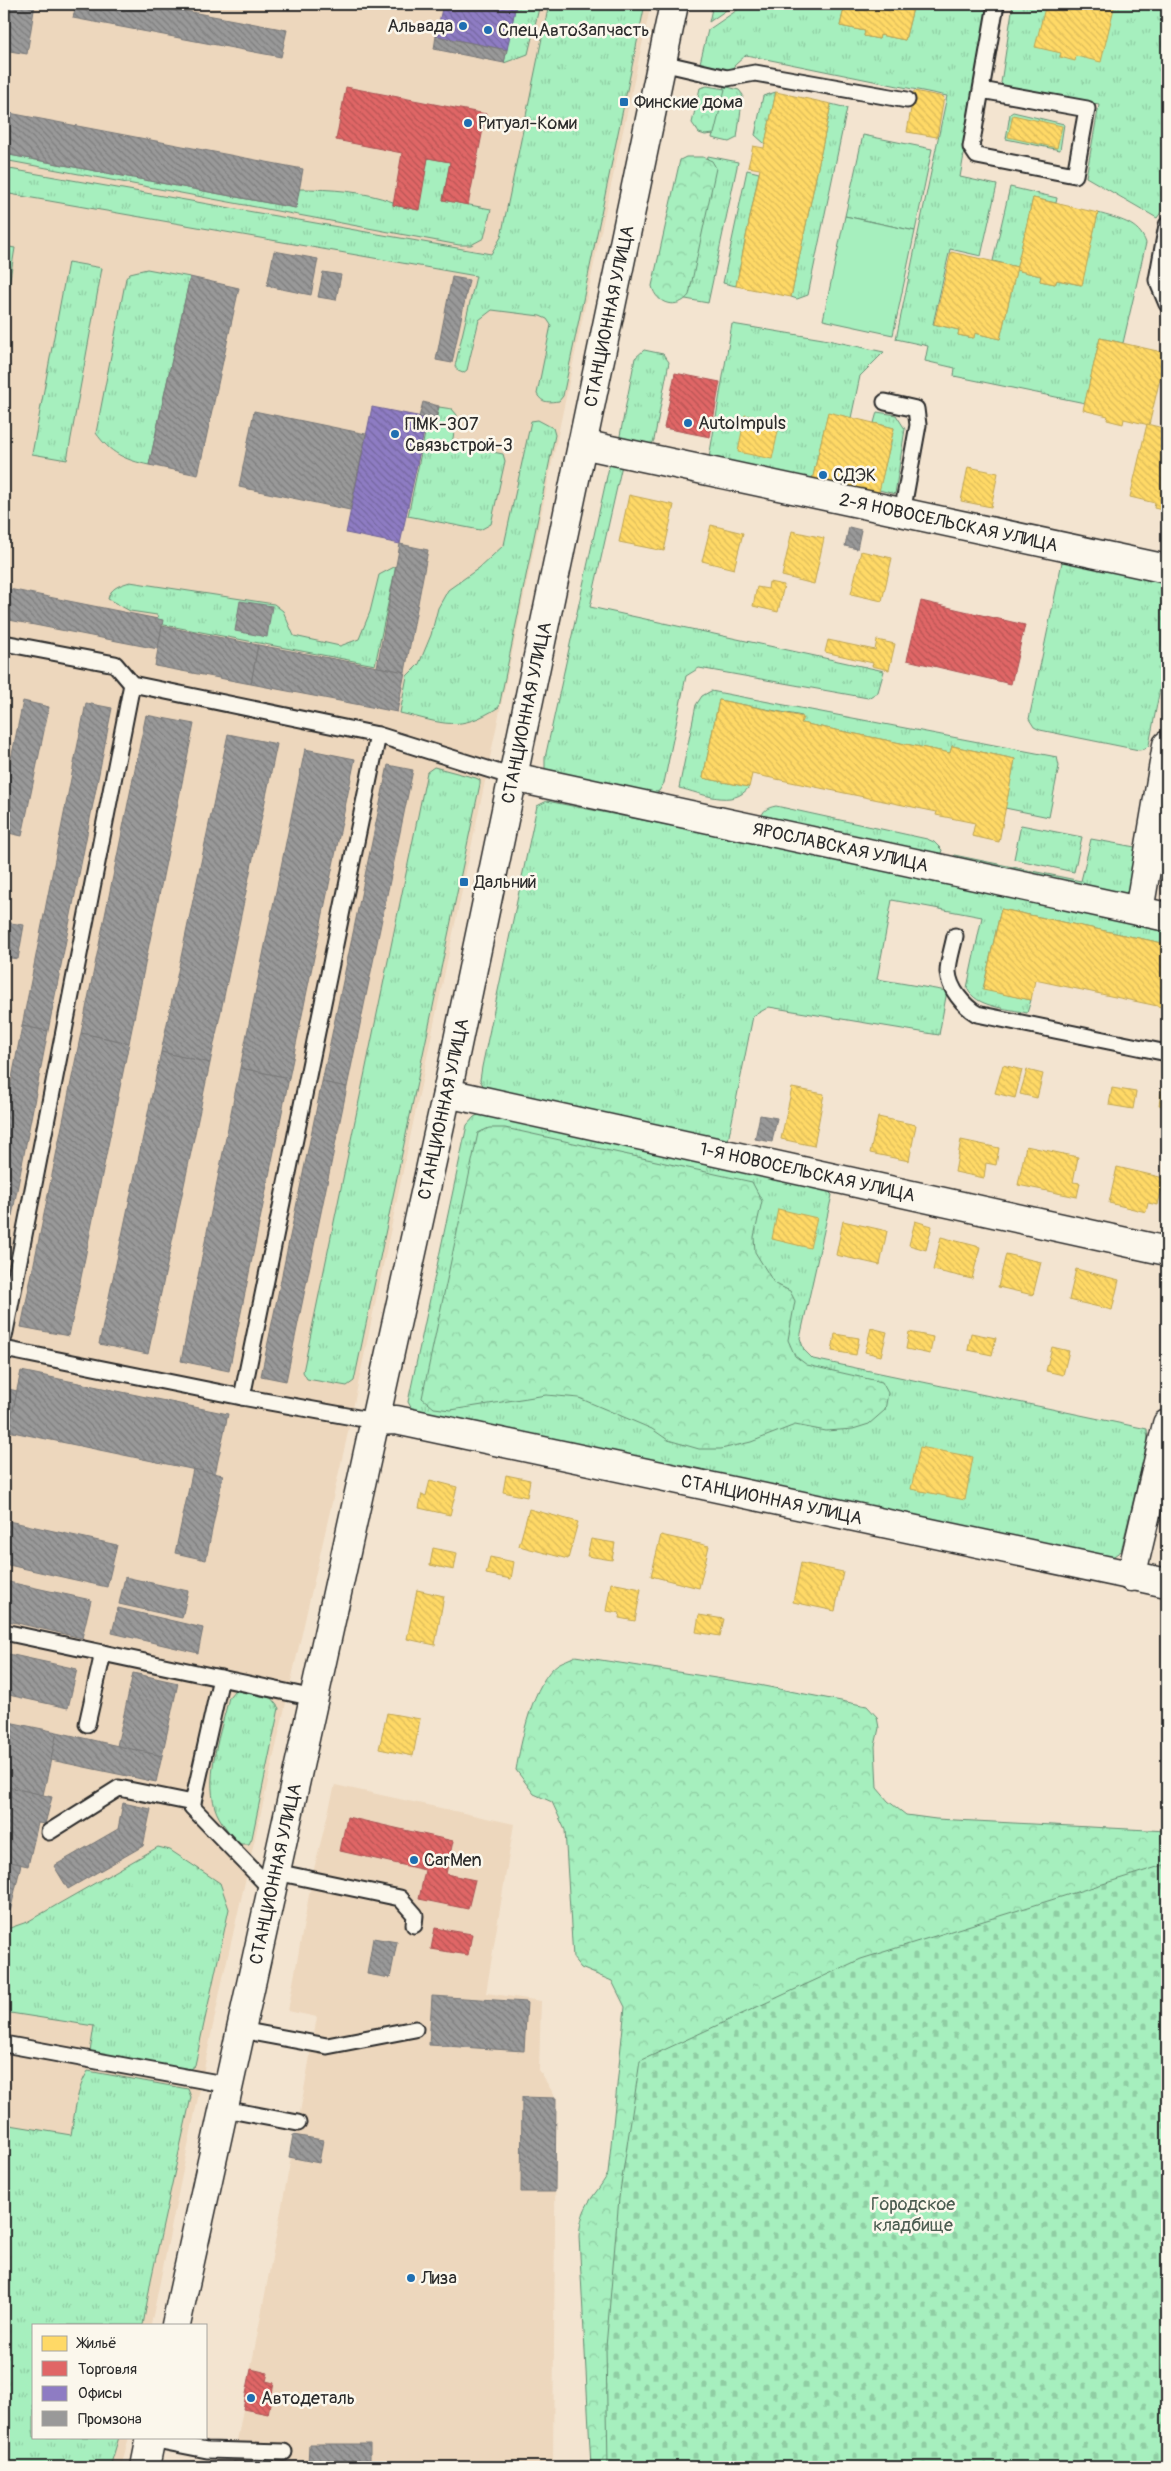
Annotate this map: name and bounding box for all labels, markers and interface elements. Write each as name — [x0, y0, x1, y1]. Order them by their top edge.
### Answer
place label: Альвада — [387, 15, 453, 38]
place label: СпецАвтоЗапчасть — [498, 19, 650, 42]
marker: Альвада — [457, 20, 469, 32]
marker: СпецАвтоЗапчасть — [482, 24, 494, 36]
place label: Финские дома — [634, 91, 743, 114]
marker: Финские дома — [618, 96, 630, 108]
place label: Ритуал-Коми — [478, 112, 577, 135]
marker: Ритуал-Коми — [462, 117, 474, 129]
street label: СТАНЦИОННАЯ УЛИЦА — [579, 223, 640, 409]
place label: AutoImpuls — [698, 412, 786, 435]
place label: ПМК-307 Связьстрой-3 — [405, 413, 513, 457]
marker: AutoImpuls — [682, 417, 694, 429]
marker: ПМК-307 Связьстрой-3 — [389, 428, 401, 440]
place label: СДЭК — [833, 464, 876, 487]
marker: СДЭК — [817, 469, 829, 481]
street label: 2-Я НОВОСЕЛЬСКАЯ УЛИЦА — [837, 488, 1060, 557]
street label: СТАНЦИОННАЯ УЛИЦА — [497, 620, 557, 806]
street label: ЯРОСЛАВСКАЯ УЛИЦА — [751, 818, 931, 878]
place label: Дальний — [473, 871, 537, 894]
marker: Дальний — [458, 876, 470, 888]
street label: СТАНЦИОННАЯ УЛИЦА — [413, 1016, 474, 1202]
street label: 1-Я НОВОСЕЛЬСКАЯ УЛИЦА — [697, 1138, 918, 1207]
street label: СТАНЦИОННАЯ УЛИЦА — [679, 1470, 865, 1530]
street label: СТАНЦИОННАЯ УЛИЦА — [245, 1781, 307, 1967]
place label: CarMen — [424, 1849, 482, 1872]
marker: CarMen — [408, 1854, 420, 1866]
park label: Городское кладбище — [871, 2193, 955, 2237]
place label: Лиза — [420, 2267, 457, 2290]
marker: Лиза — [405, 2272, 417, 2284]
legend — [32, 2324, 208, 2438]
text: Жильё — [76, 2334, 117, 2353]
text: Торговля — [78, 2360, 137, 2379]
text: Офисы — [78, 2384, 122, 2403]
place label: Автодеталь — [261, 2387, 355, 2410]
marker: Автодеталь — [245, 2392, 257, 2404]
text: Промзона — [78, 2410, 142, 2429]

